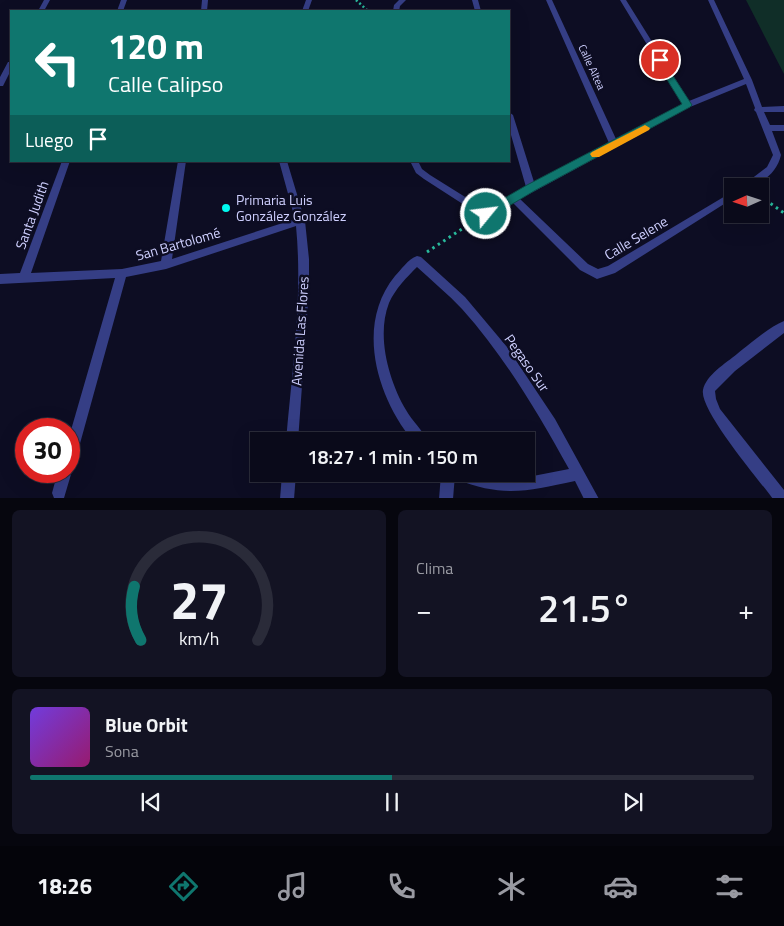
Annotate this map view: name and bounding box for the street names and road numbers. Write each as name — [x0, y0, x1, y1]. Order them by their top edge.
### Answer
street label: Calle Altea — [574, 42, 610, 93]
street label: Santa Judith — [9, 178, 54, 252]
street label: Calle Selene — [600, 210, 671, 265]
street label: San Bartolomé — [133, 221, 223, 266]
street label: Avenida Las Flores — [285, 276, 314, 386]
street label: Pegaso Sur — [500, 330, 555, 396]

